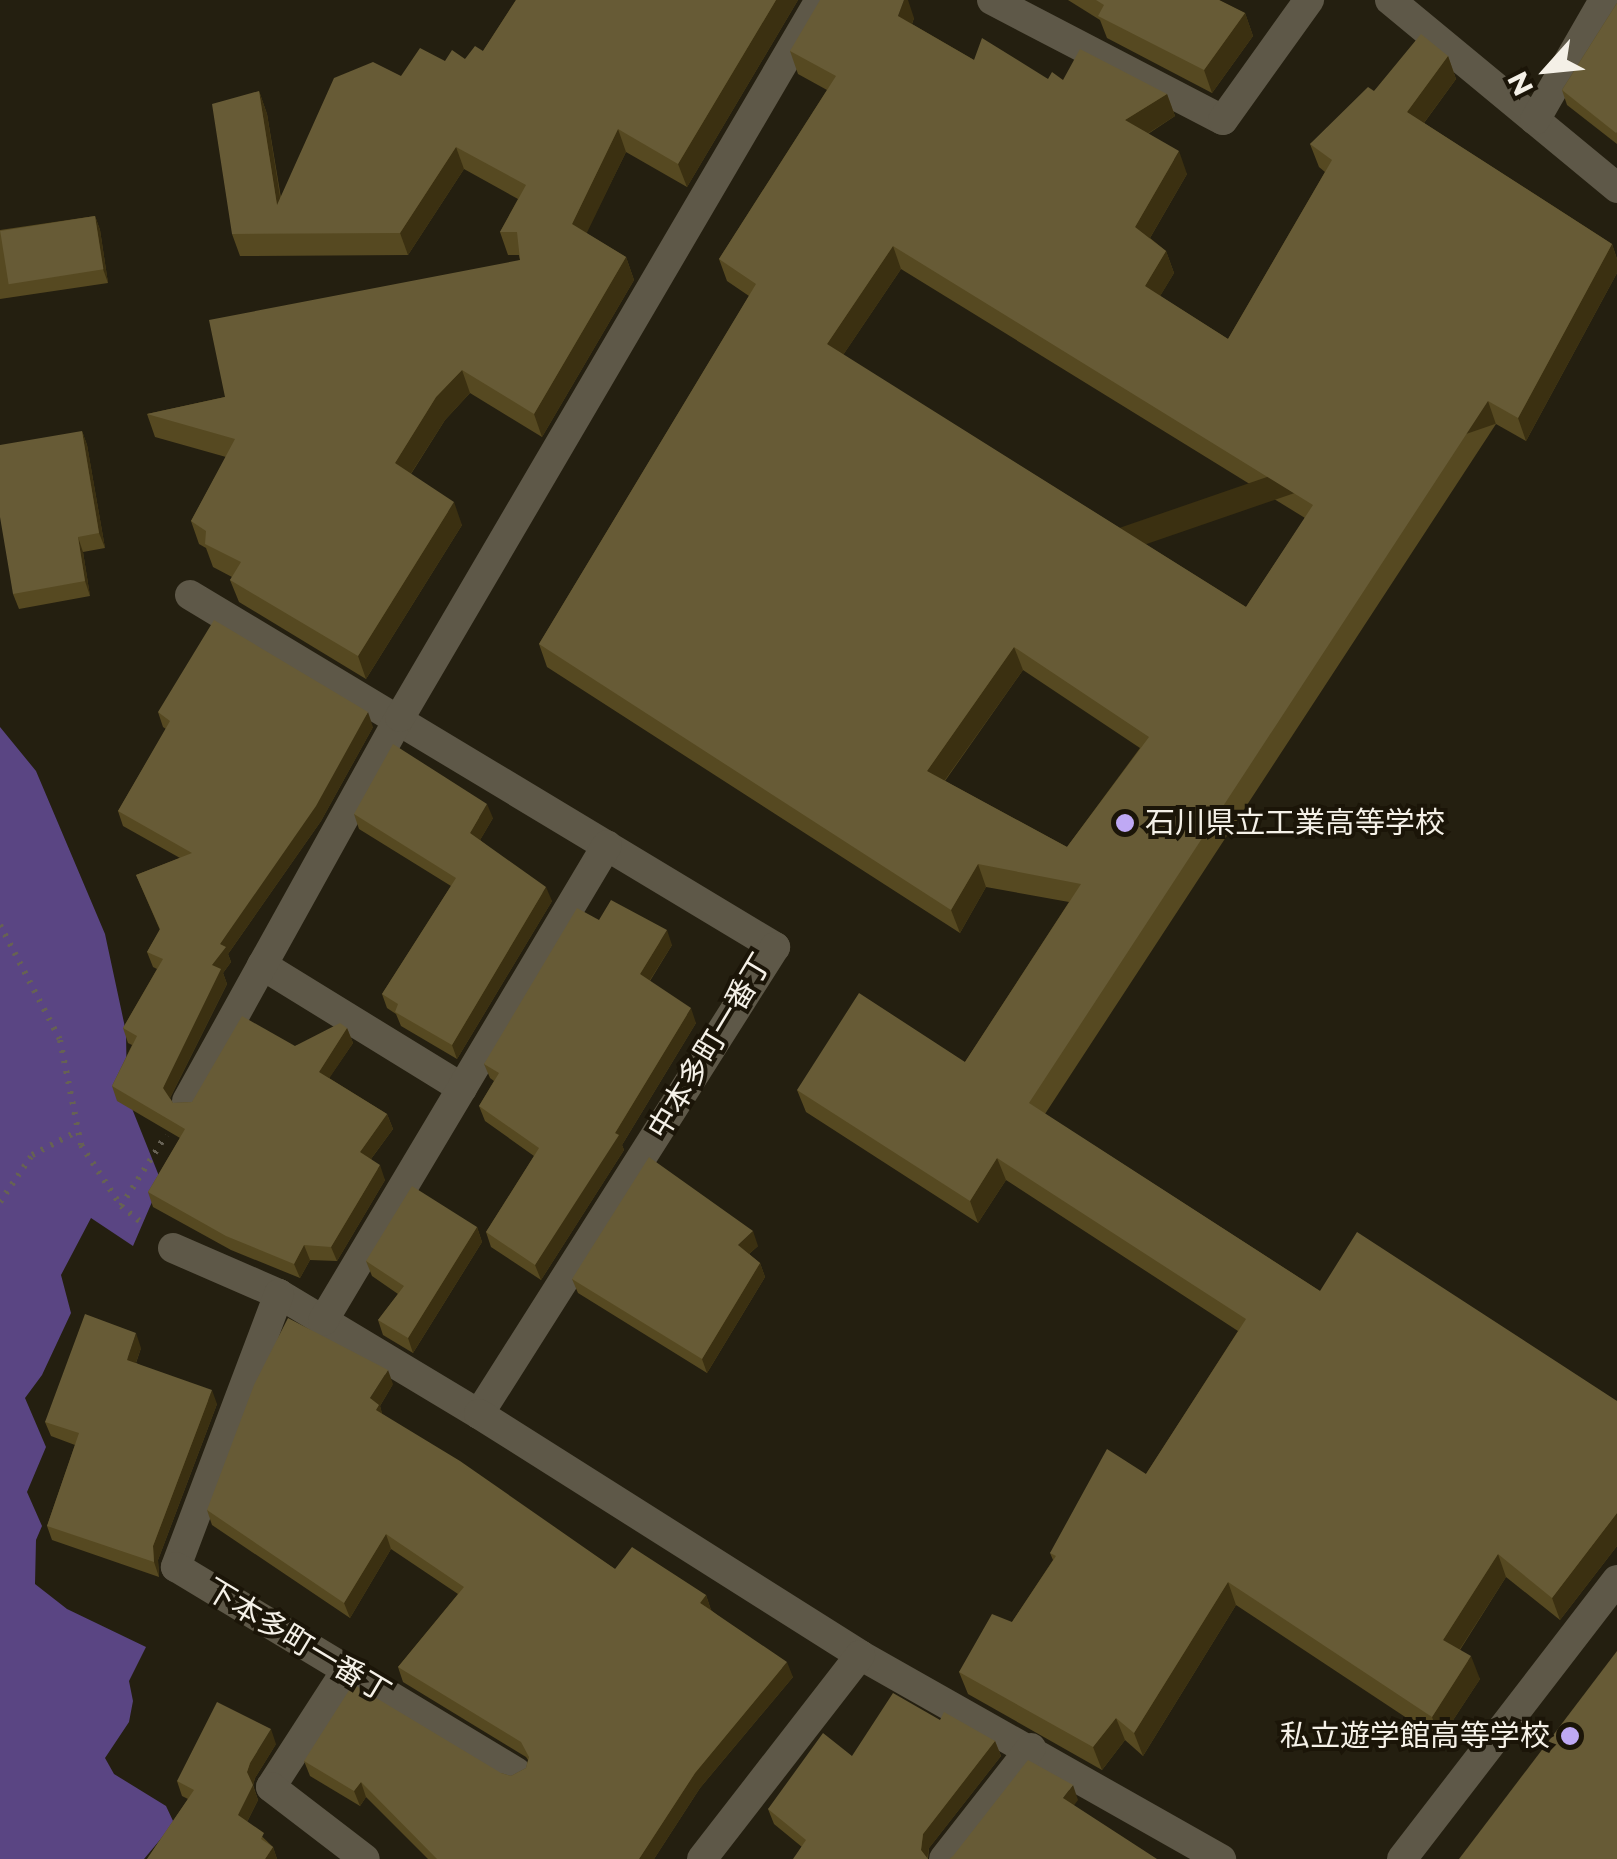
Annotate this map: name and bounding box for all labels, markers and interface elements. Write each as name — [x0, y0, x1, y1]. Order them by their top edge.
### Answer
north arrow — [1497, 20, 1597, 120]
text: N — [1500, 66, 1541, 101]
place label: 石川県立工業高等学校 — [1145, 805, 1445, 841]
marker: 石川県立工業高等学校 — [1114, 812, 1136, 834]
street label: 中本多町一番丁 — [640, 947, 780, 1145]
street label: 下本多町一番丁 — [199, 1571, 397, 1711]
place label: 私立遊学館高等学校 — [1280, 1718, 1550, 1754]
marker: 私立遊学館高等学校 — [1559, 1725, 1581, 1747]

